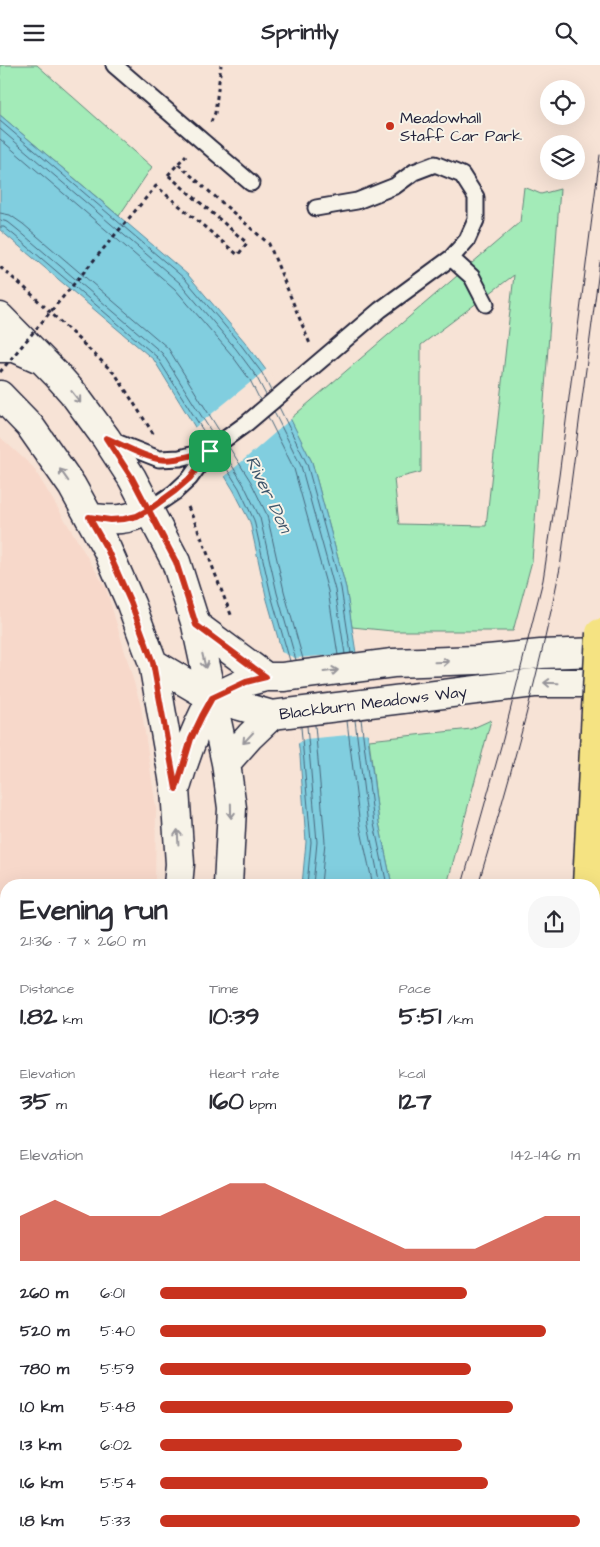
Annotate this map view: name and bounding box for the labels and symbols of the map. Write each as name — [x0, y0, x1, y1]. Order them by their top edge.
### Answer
place label: Meadowhall Staff Car Park — [400, 107, 522, 147]
marker: Meadowhall Staff Car Park — [384, 120, 396, 132]
one-way arrow — [71, 390, 81, 404]
pin — [189, 430, 231, 472]
water label: River Don — [239, 452, 299, 539]
one-way arrow — [59, 468, 69, 482]
one-way arrow — [200, 653, 209, 669]
one-way arrow — [433, 657, 449, 667]
one-way arrow — [323, 666, 339, 676]
one-way arrow — [544, 679, 560, 688]
street label: Blackburn Meadows Way — [278, 681, 469, 726]
one-way arrow — [242, 732, 254, 744]
one-way arrow — [226, 802, 236, 819]
one-way arrow — [174, 829, 183, 845]

